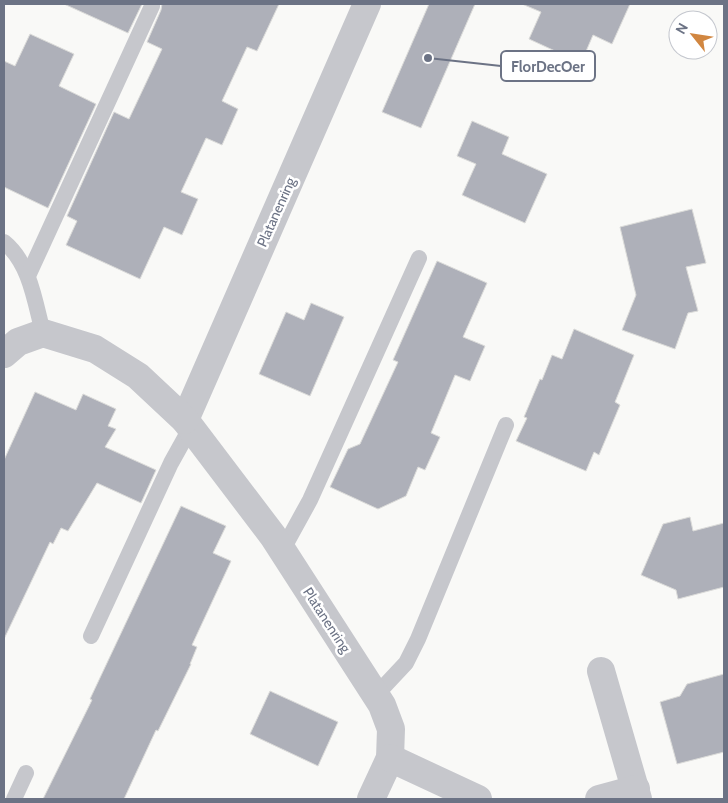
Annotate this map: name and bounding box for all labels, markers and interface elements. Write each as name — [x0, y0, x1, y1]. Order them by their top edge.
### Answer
north arrow — [668, 10, 718, 60]
text: N — [671, 20, 692, 37]
callout: FlorDecOer — [501, 51, 595, 81]
text: FlorDecOer — [511, 58, 585, 76]
street label: Platanenring — [253, 173, 300, 250]
street label: Platanenring — [299, 584, 355, 657]

